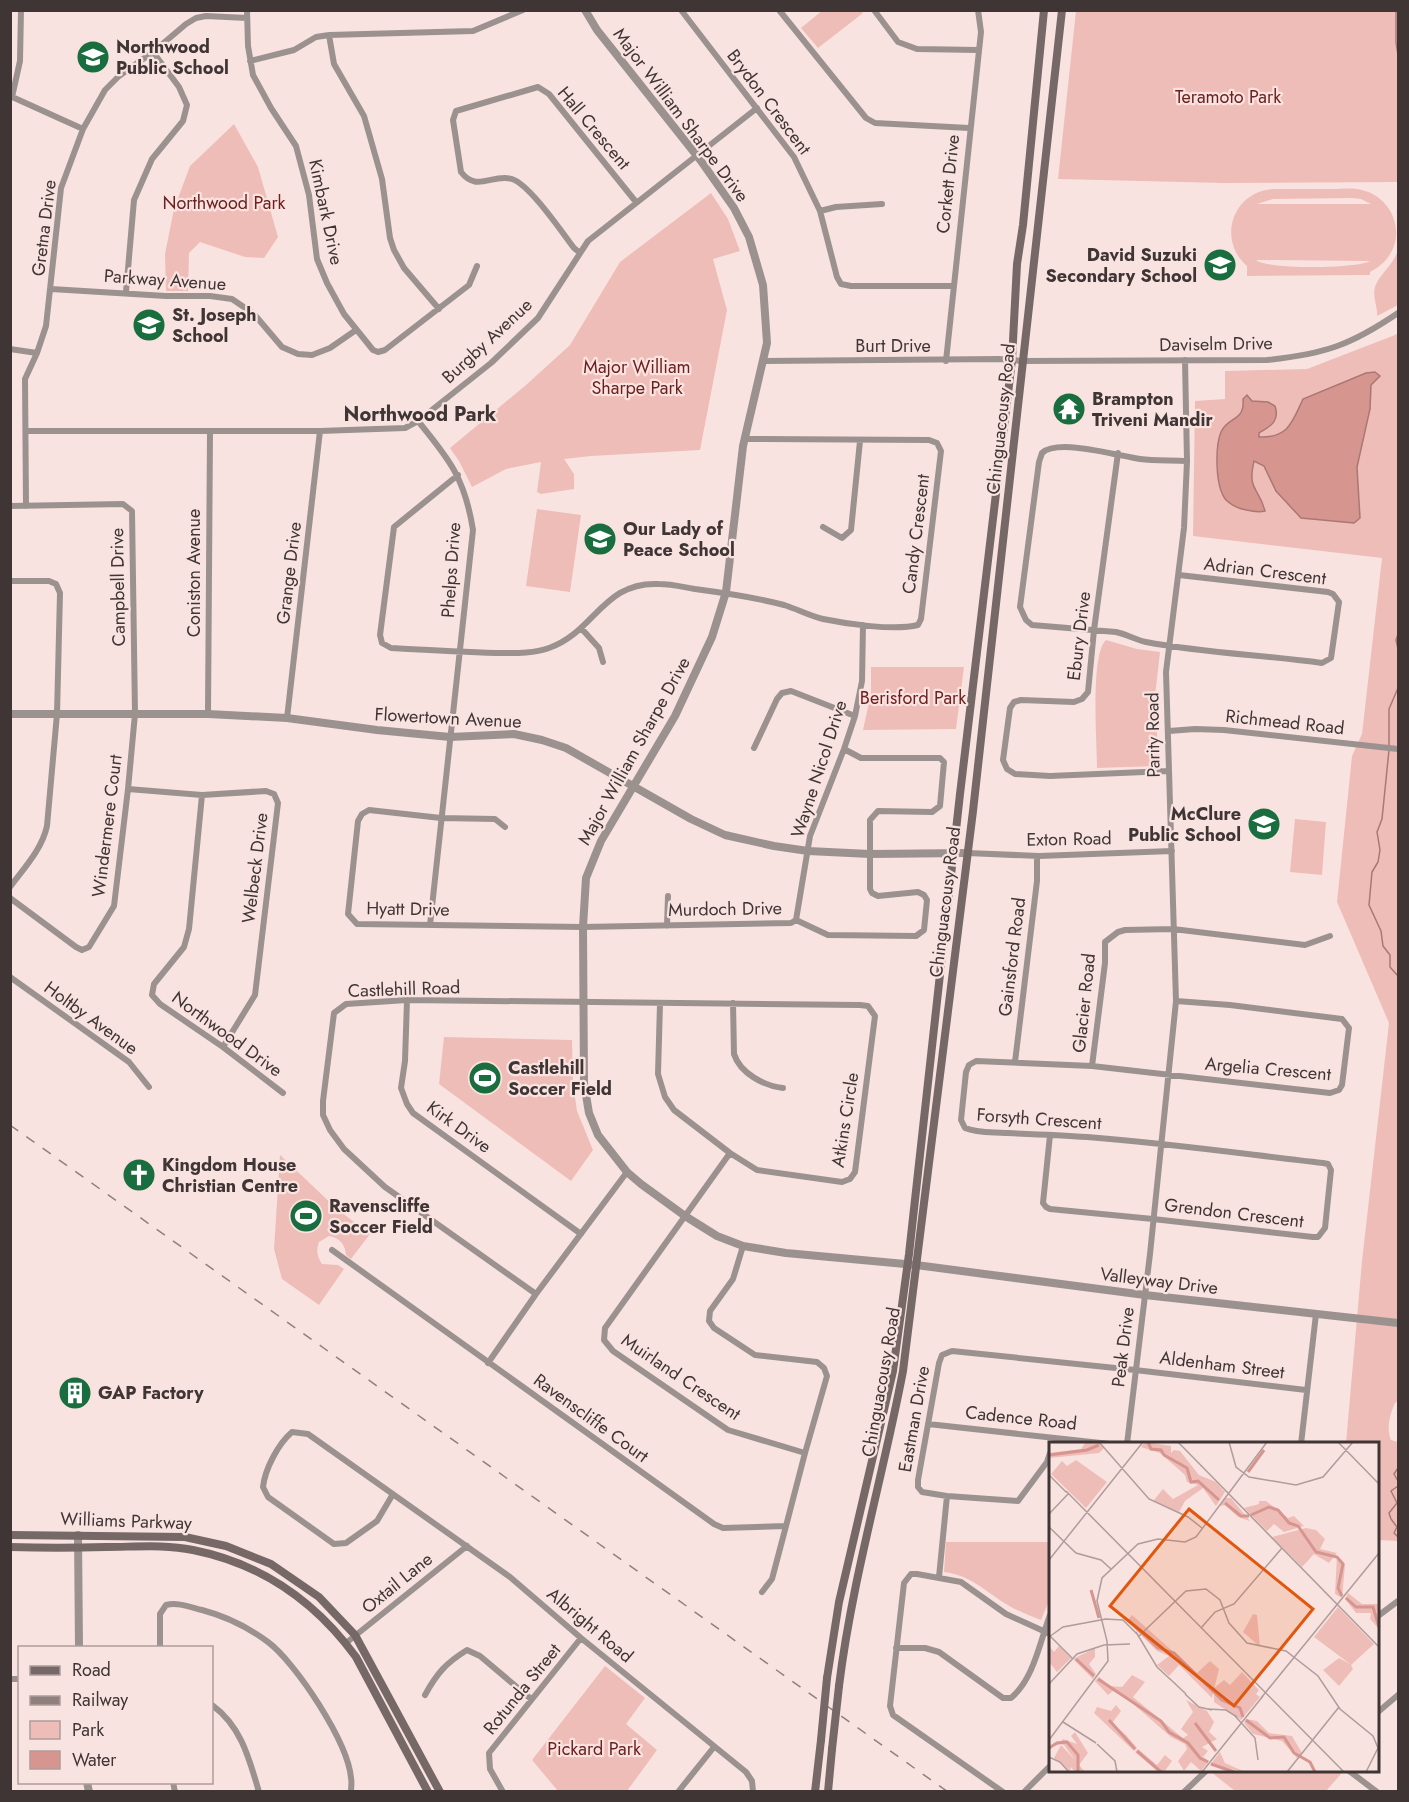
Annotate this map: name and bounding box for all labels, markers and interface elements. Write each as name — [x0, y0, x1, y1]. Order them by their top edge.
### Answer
street label: Major William Sharpe Drive — [607, 23, 755, 207]
place label: Northwood Public School — [116, 34, 229, 81]
school or university icon: Northwood Public School — [75, 39, 111, 75]
street label: Brydon Crescent — [721, 44, 818, 161]
street label: Hall Crescent — [551, 81, 637, 176]
park label: Teramoto Park — [1175, 84, 1281, 110]
street label: Corkett Drive — [930, 133, 966, 235]
street label: Kimbark Drive — [302, 157, 350, 267]
street label: Gretna Drive — [25, 178, 63, 278]
park label: Northwood Park — [163, 190, 286, 216]
place label: David Suzuki Secondary School — [1046, 242, 1197, 289]
school or university icon: David Suzuki Secondary School — [1202, 247, 1238, 283]
street label: Parkway Avenue — [103, 263, 227, 297]
street label: Burgby Avenue — [436, 292, 538, 390]
place label: St. Joseph School — [172, 302, 257, 349]
school or university icon: St. Joseph School — [131, 307, 167, 343]
street label: Daviselm Drive — [1159, 330, 1273, 358]
street label: Burt Drive — [855, 333, 931, 359]
street label: Chinguacousy Road — [980, 342, 1022, 496]
park label: Major William Sharpe Park — [583, 354, 691, 401]
place label: Brampton Triveni Mandir — [1092, 386, 1213, 433]
temple icon: Brampton Triveni Mandir — [1051, 391, 1087, 427]
district label: Northwood Park — [344, 400, 497, 429]
street label: Candy Crescent — [896, 472, 936, 595]
street label: Coniston Avenue — [181, 509, 207, 637]
place label: Our Lady of Peace School — [623, 516, 735, 563]
street label: Grange Drive — [270, 520, 308, 626]
street label: Phelps Drive — [435, 521, 467, 619]
school or university icon: Our Lady of Peace School — [582, 521, 618, 557]
street label: Campbell Drive — [104, 528, 132, 646]
street label: Adrian Crescent — [1202, 551, 1328, 591]
street label: Ebury Drive — [1061, 590, 1097, 682]
street label: Major William Sharpe Drive — [571, 652, 697, 850]
park label: Berisford Park — [860, 685, 966, 711]
street label: Parity Road — [1139, 692, 1167, 778]
street label: Wayne Nicol Drive — [785, 697, 853, 841]
street label: Flowertown Avenue — [374, 701, 522, 735]
street label: Richmead Road — [1224, 703, 1346, 741]
street label: Windermere Court — [85, 752, 129, 899]
place label: McClure Public School — [1128, 801, 1241, 848]
school or university icon: McClure Public School — [1246, 806, 1282, 842]
street label: Welbeck Drive — [235, 811, 275, 925]
street label: Chinguacousy Road — [923, 825, 967, 979]
street label: Exton Road — [1026, 825, 1112, 853]
street label: Hyatt Drive — [366, 895, 450, 923]
street label: Murdoch Drive — [668, 895, 782, 923]
street label: Gainsford Road — [992, 896, 1032, 1018]
street label: Glacier Road — [1066, 952, 1102, 1054]
street label: Castlehill Road — [347, 974, 461, 1004]
street label: Holtby Avenue — [39, 975, 143, 1061]
street label: Northwood Drive — [166, 985, 288, 1083]
street label: Argelia Crescent — [1204, 1051, 1333, 1088]
place label: Castlehill Soccer Field — [508, 1055, 612, 1102]
sports icon: Castlehill Soccer Field — [467, 1060, 503, 1096]
street label: Atkins Circle — [825, 1071, 865, 1169]
street label: Kirk Drive — [421, 1095, 497, 1159]
street label: Forsyth Crescent — [976, 1102, 1103, 1136]
place label: Kingdom House Christian Centre — [162, 1152, 298, 1199]
church icon: Kingdom House Christian Centre — [121, 1157, 157, 1193]
street label: Grendon Crescent — [1163, 1192, 1306, 1235]
place label: Ravenscliffe Soccer Field — [329, 1193, 433, 1240]
sports icon: Ravenscliffe Soccer Field — [288, 1198, 324, 1234]
street label: Valleyway Drive — [1099, 1261, 1219, 1301]
street label: Chinguacousy Road — [855, 1305, 907, 1459]
street label: Peak Drive — [1105, 1305, 1141, 1389]
street label: Muirland Crescent — [616, 1327, 747, 1427]
street label: Aldenham Street — [1158, 1344, 1287, 1386]
street label: Eastman Drive — [892, 1364, 936, 1474]
street label: Ravenscliffe Court — [528, 1367, 655, 1469]
building icon: GAP Factory — [57, 1375, 93, 1411]
place label: GAP Factory — [98, 1380, 204, 1406]
street label: Cadence Road — [964, 1399, 1078, 1437]
inset map — [1049, 1442, 1379, 1772]
street label: Williams Parkway — [60, 1506, 192, 1536]
street label: Oxtail Lane — [356, 1546, 438, 1620]
street label: Albright Road — [541, 1581, 639, 1669]
street label: Rotunda Street — [477, 1637, 567, 1740]
legend — [18, 1646, 213, 1784]
text: Road — [72, 1657, 111, 1683]
text: Railway — [72, 1687, 128, 1713]
text: Park — [72, 1717, 104, 1743]
park label: Pickard Park — [547, 1736, 641, 1762]
text: Water — [72, 1747, 117, 1773]

